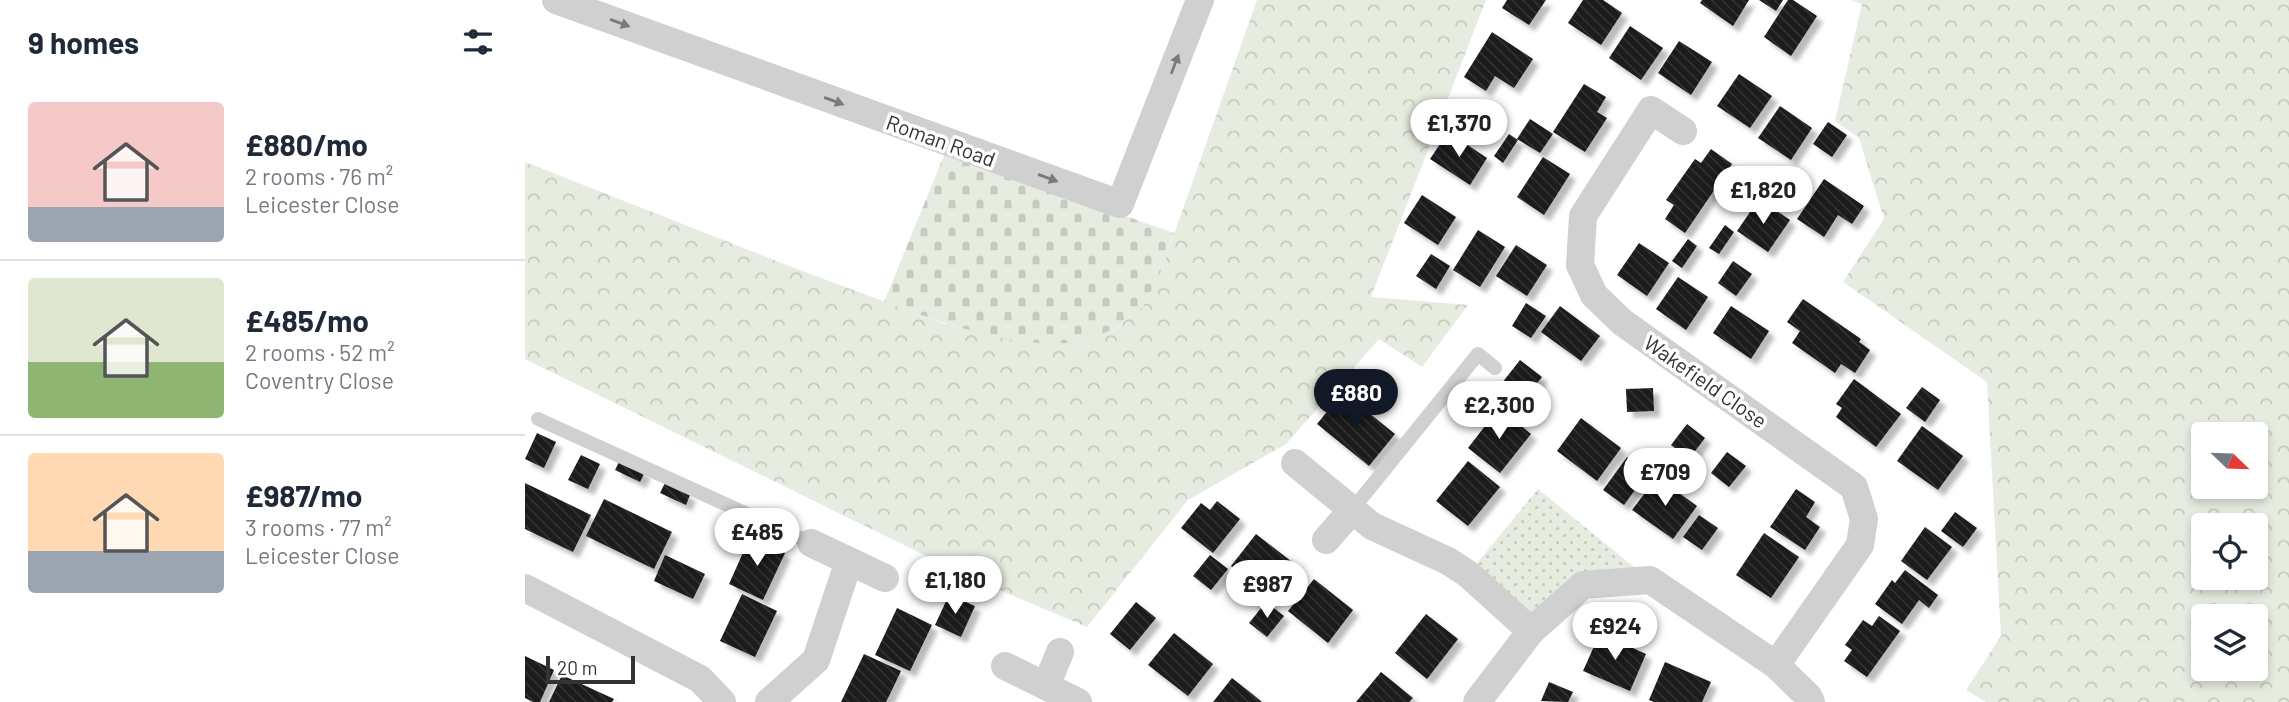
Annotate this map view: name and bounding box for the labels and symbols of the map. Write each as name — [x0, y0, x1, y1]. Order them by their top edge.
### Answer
one-way arrow — [610, 18, 631, 29]
one-way arrow — [1169, 53, 1180, 74]
one-way arrow — [824, 96, 845, 107]
pin: £1,370 — [1402, 100, 1516, 159]
street label: Roman Road — [883, 109, 999, 171]
pin: £1,820 — [1706, 166, 1820, 226]
one-way arrow — [1037, 173, 1058, 184]
street label: Wakefield Close — [1640, 329, 1772, 433]
pin: £880 — [1315, 370, 1397, 429]
pin: £2,300 — [1442, 382, 1556, 441]
north arrow — [2191, 422, 2268, 499]
pin: £709 — [1624, 448, 1706, 508]
pin: £485 — [716, 508, 798, 568]
pin: £1,180 — [898, 556, 1012, 616]
pin: £987 — [1226, 560, 1308, 620]
pin: £924 — [1574, 602, 1656, 662]
scale bar — [546, 653, 635, 685]

